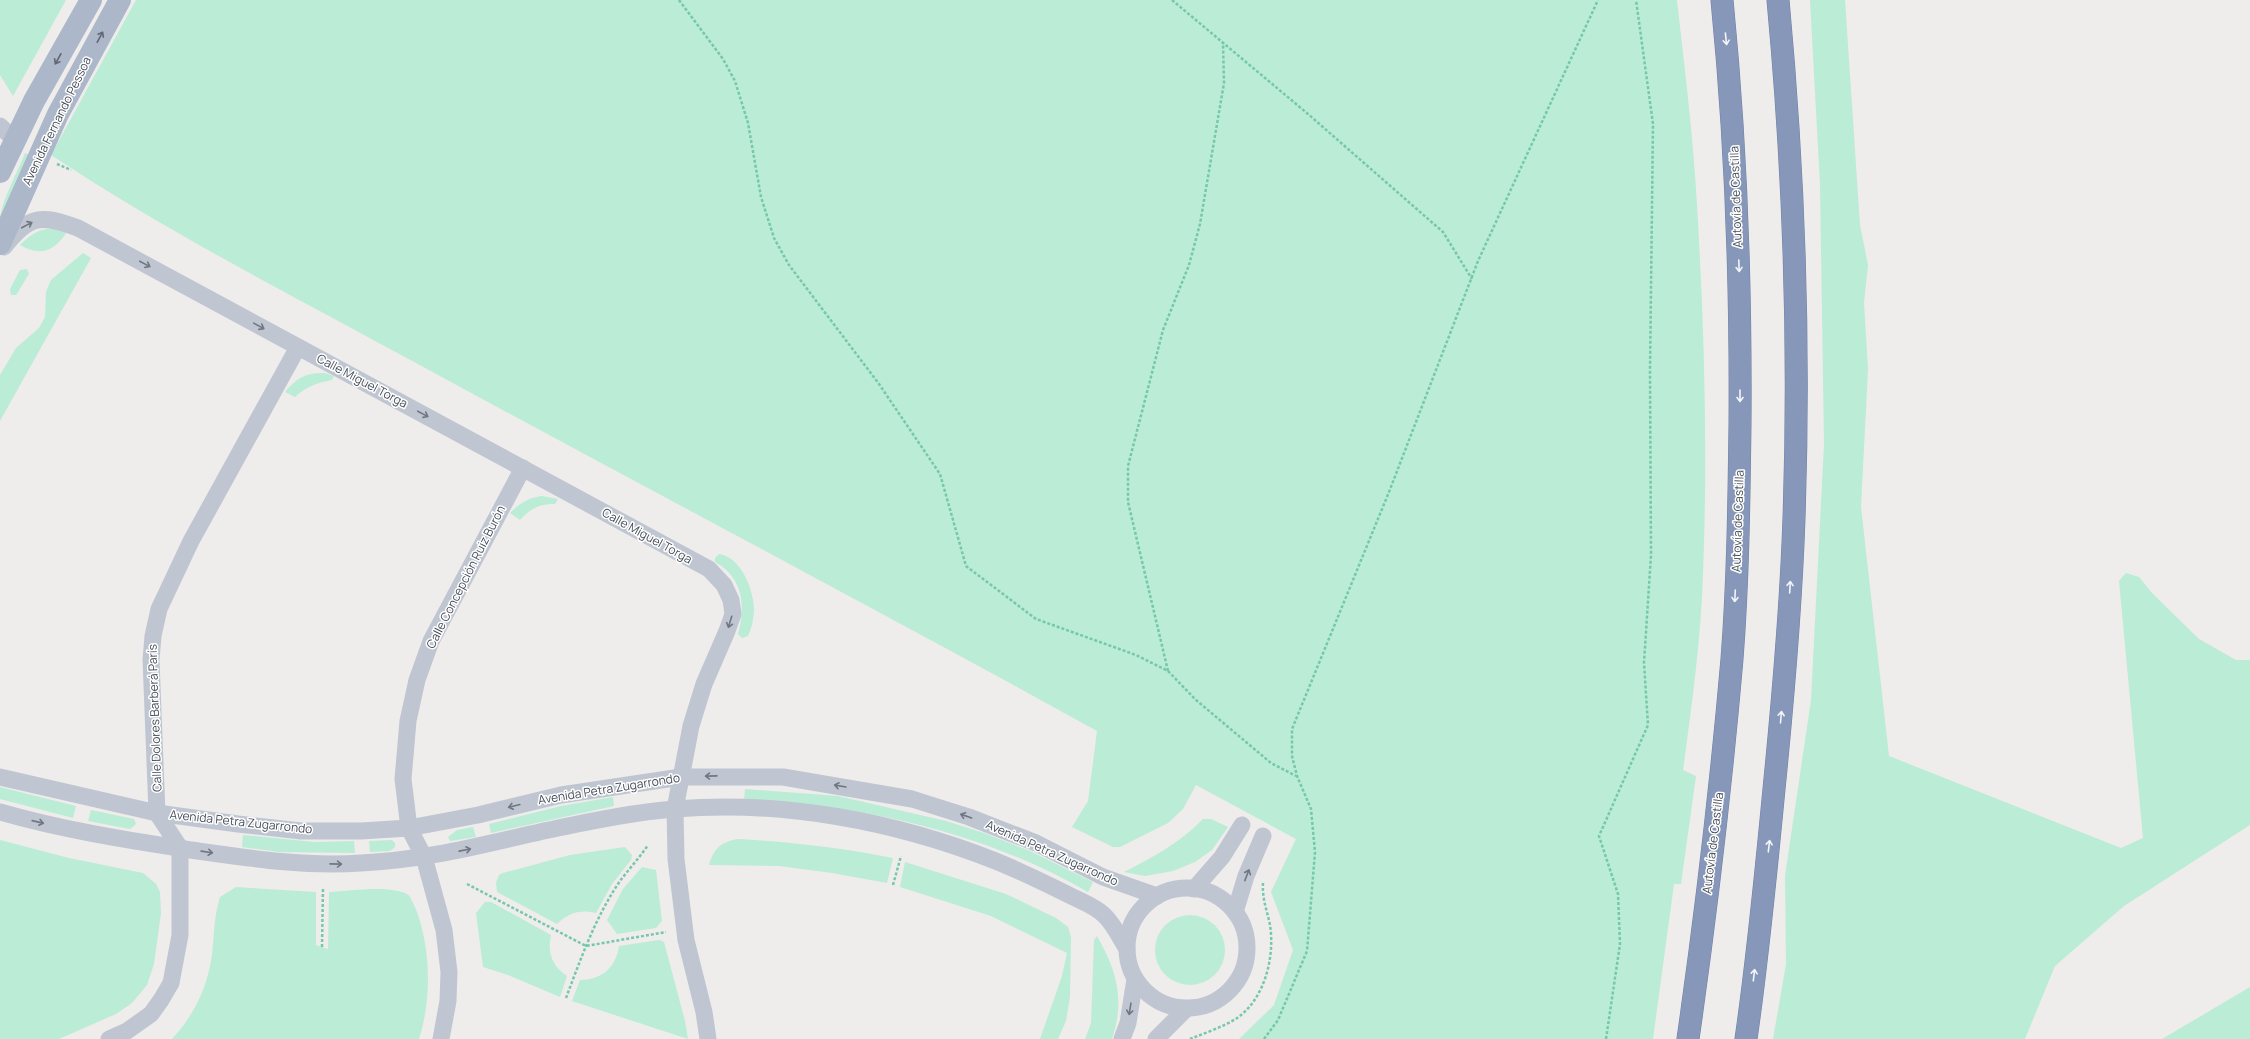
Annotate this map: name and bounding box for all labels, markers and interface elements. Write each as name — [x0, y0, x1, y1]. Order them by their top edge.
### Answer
one-way arrow — [97, 31, 104, 43]
one-way arrow — [1722, 32, 1730, 45]
one-way arrow — [54, 52, 62, 64]
street label: Avenida Fernando Pessoa — [18, 54, 95, 188]
street label: Autovía de Castilla — [1725, 146, 1746, 248]
one-way arrow — [20, 221, 32, 228]
one-way arrow — [1735, 259, 1742, 272]
one-way arrow — [139, 260, 151, 268]
one-way arrow — [253, 322, 265, 330]
street label: Calle Miguel Torga — [314, 349, 411, 412]
one-way arrow — [1736, 389, 1744, 402]
one-way arrow — [417, 410, 429, 418]
street label: Autovía de Castilla — [1727, 470, 1748, 572]
street label: Calle Concepción Ruiz Burón — [422, 502, 509, 651]
street label: Calle Miguel Torga — [599, 504, 695, 567]
one-way arrow — [1787, 581, 1794, 594]
one-way arrow — [1731, 589, 1739, 602]
one-way arrow — [726, 615, 733, 628]
street label: Calle Dolores Barberá París — [143, 644, 166, 792]
one-way arrow — [1777, 711, 1785, 724]
street label: Avenida Petra Zugarrondo — [537, 769, 681, 808]
one-way arrow — [705, 772, 718, 780]
one-way arrow — [834, 782, 847, 790]
street label: Autovía de Castilla — [1698, 791, 1727, 895]
one-way arrow — [507, 803, 520, 810]
street label: Avenida Petra Zugarrondo — [169, 806, 313, 837]
one-way arrow — [960, 812, 973, 819]
street label: Avenida Petra Zugarrondo — [983, 816, 1121, 889]
one-way arrow — [31, 819, 44, 826]
one-way arrow — [1765, 840, 1772, 853]
one-way arrow — [458, 845, 471, 853]
one-way arrow — [200, 848, 213, 856]
one-way arrow — [329, 860, 342, 868]
one-way arrow — [1243, 869, 1251, 881]
one-way arrow — [1750, 969, 1758, 982]
one-way arrow — [1126, 1002, 1134, 1015]

